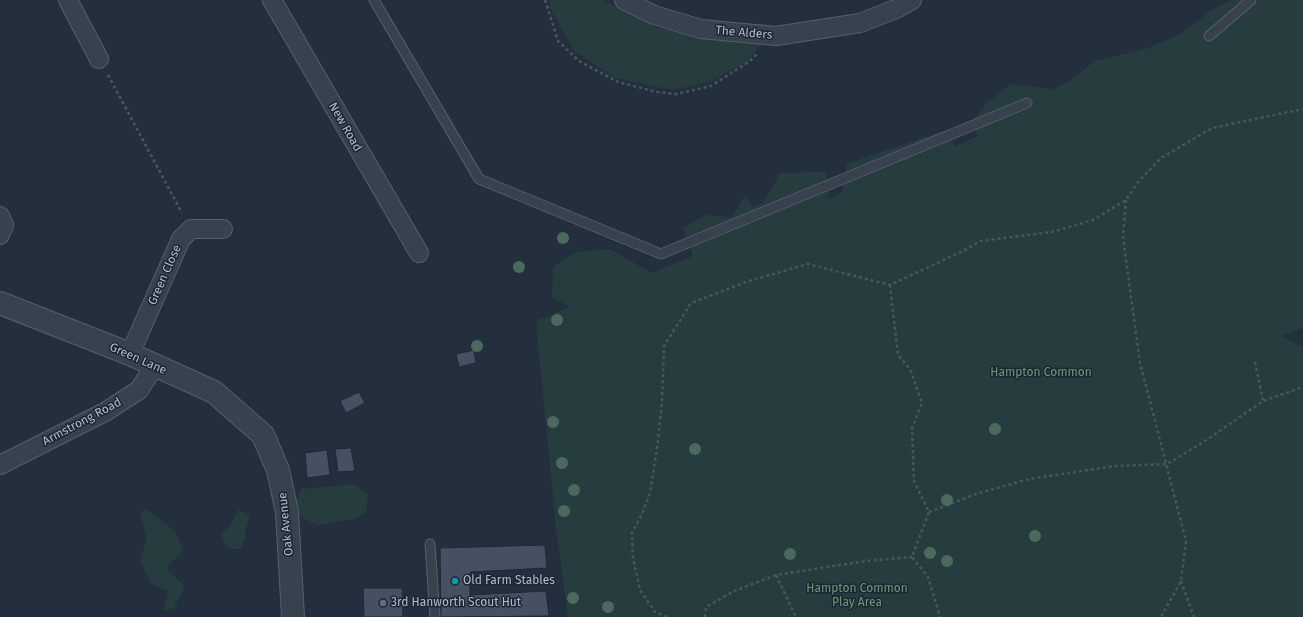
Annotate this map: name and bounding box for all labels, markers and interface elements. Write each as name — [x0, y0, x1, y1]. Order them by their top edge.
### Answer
street label: The Alders — [715, 23, 773, 43]
street label: New Road — [325, 100, 365, 154]
street label: Green Close — [145, 243, 185, 307]
street label: Green Lane — [107, 340, 169, 378]
park label: Hampton Common — [990, 366, 1092, 380]
street label: Armstrong Road — [40, 395, 124, 449]
street label: Oak Avenue — [276, 491, 296, 557]
place label: Old Farm Stables — [463, 574, 555, 588]
marker: Old Farm Stables — [450, 576, 460, 586]
park label: Hampton Common Play Area — [806, 582, 908, 610]
place label: 3rd Hanworth Scout Hut — [391, 596, 521, 610]
marker: 3rd Hanworth Scout Hut — [378, 598, 388, 608]

